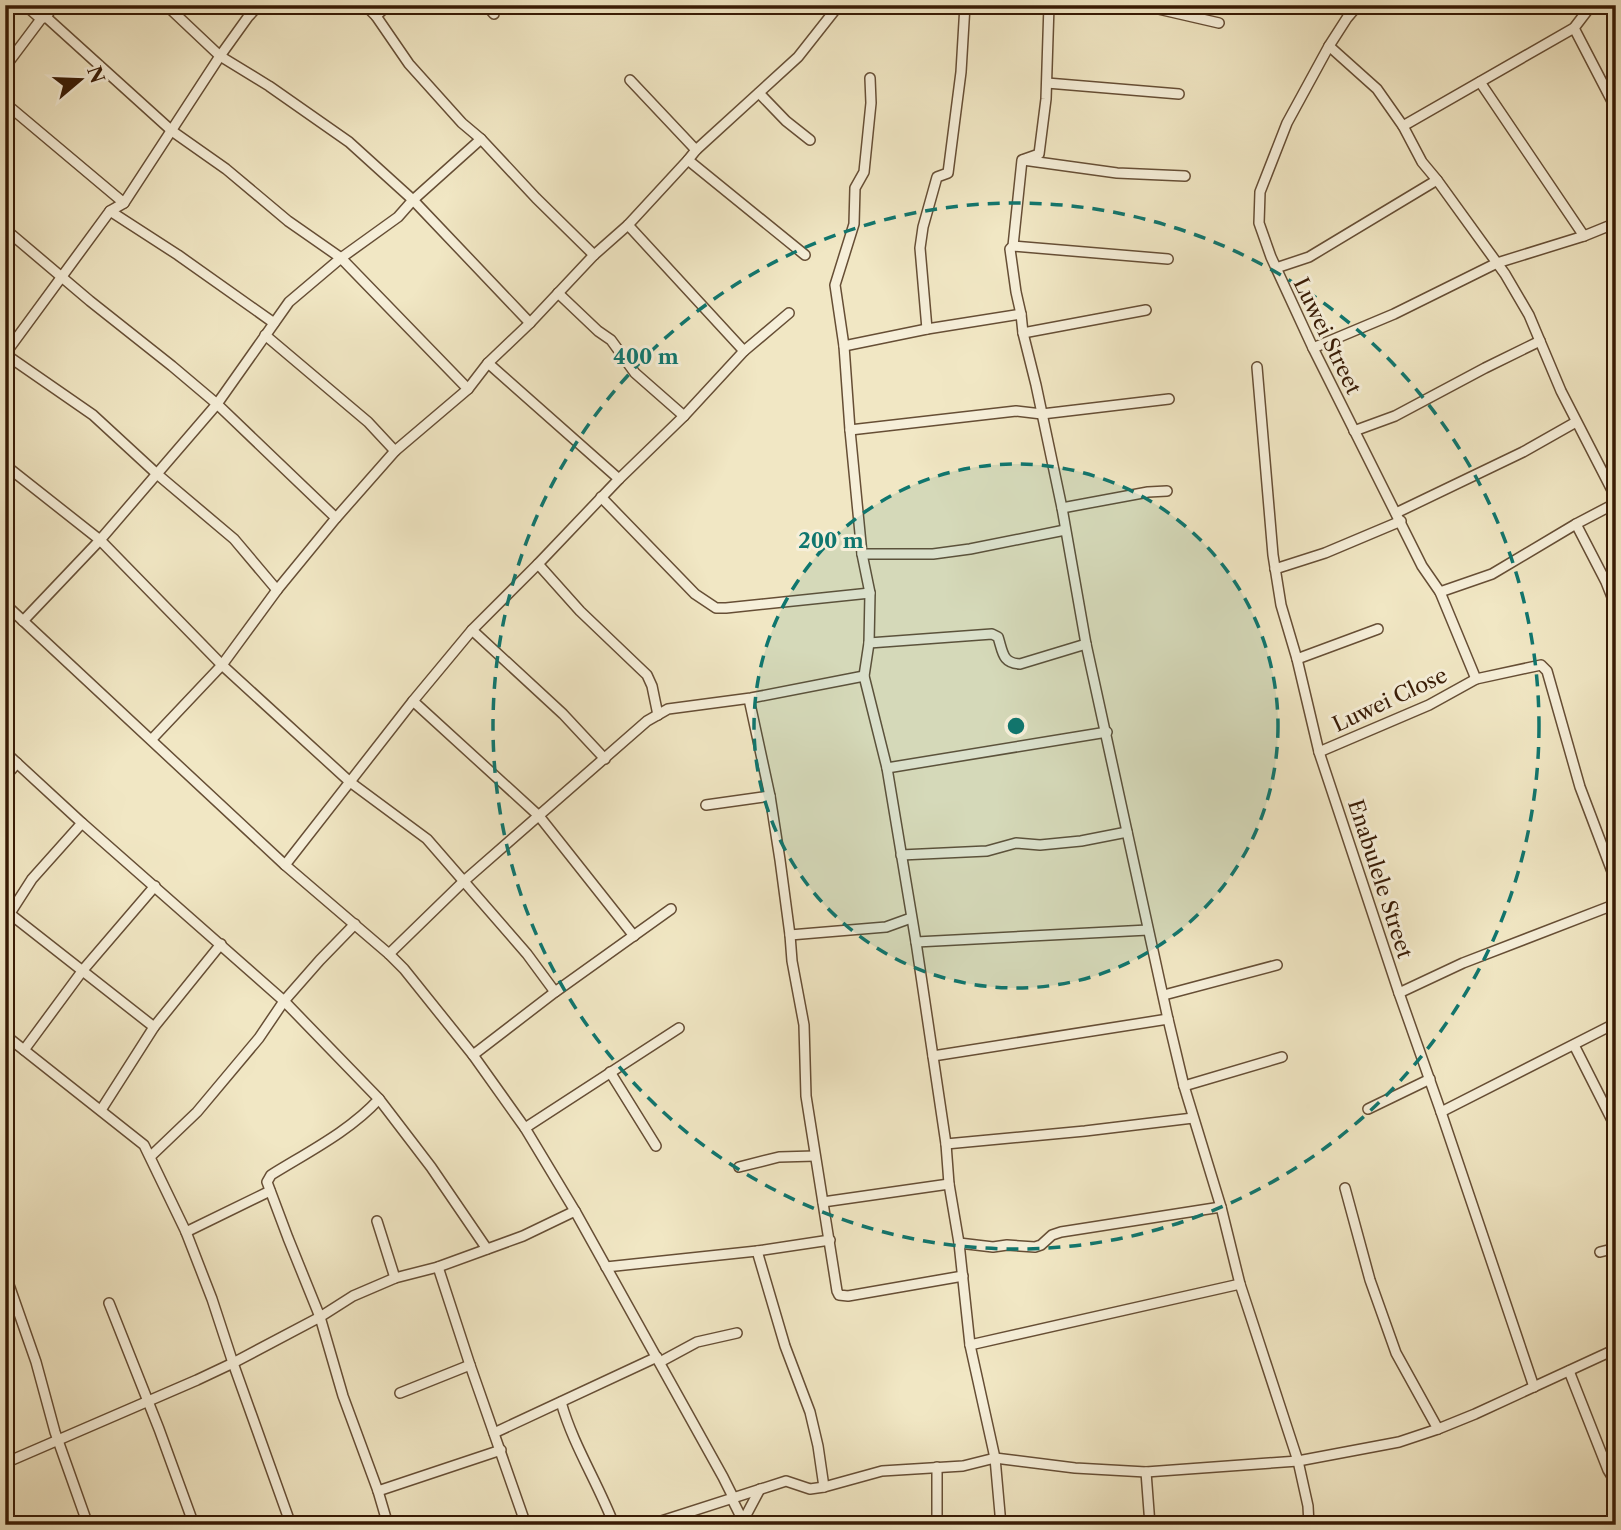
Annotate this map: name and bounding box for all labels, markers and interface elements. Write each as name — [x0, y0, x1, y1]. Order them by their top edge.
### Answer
north arrow — [46, 46, 116, 116]
text: N — [82, 63, 109, 86]
street label: Luwei Street — [1288, 273, 1367, 399]
text: 400 m — [613, 344, 679, 369]
text: 200 m — [798, 528, 864, 553]
street label: Luwei Close — [1329, 662, 1451, 737]
centre of rings — [1004, 714, 1028, 738]
street label: Enabulele Street — [1343, 796, 1418, 962]

